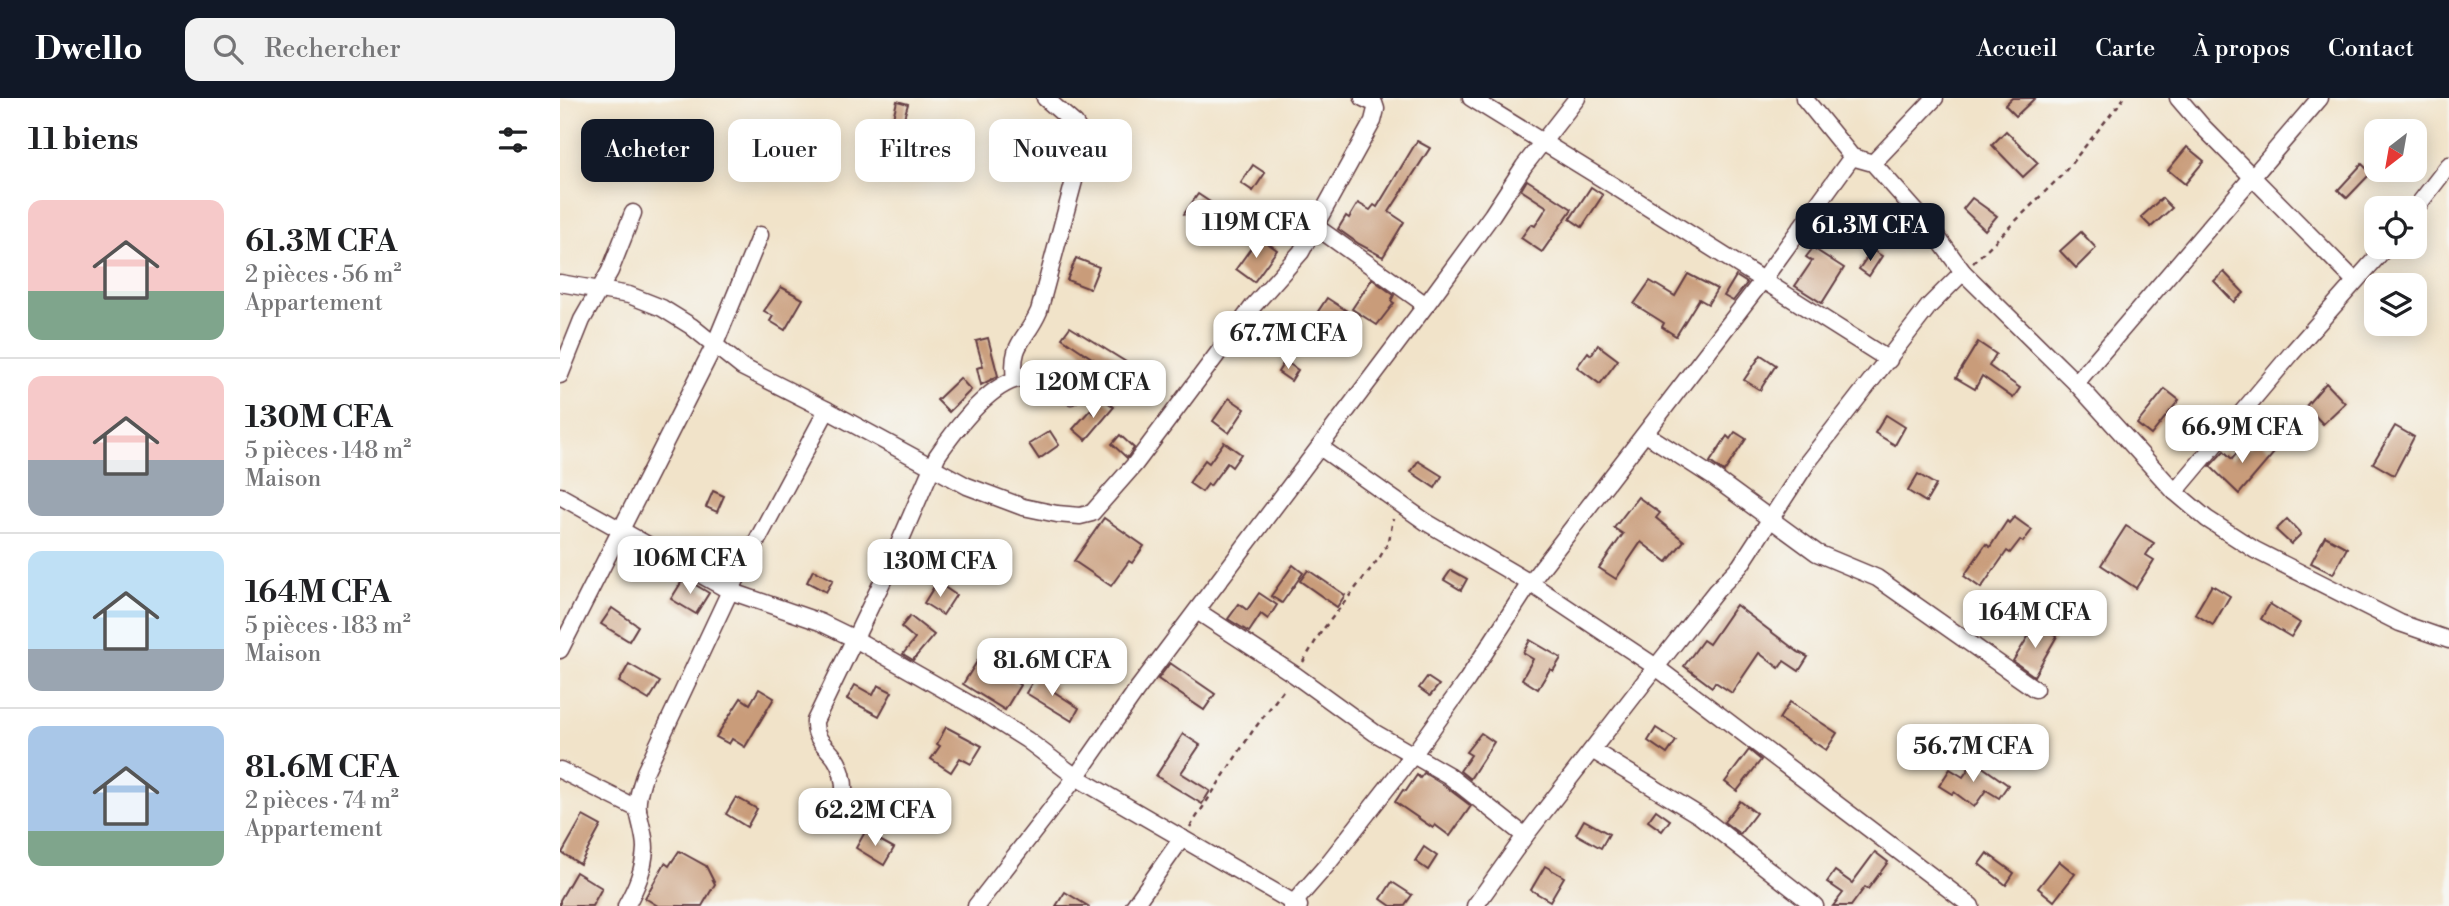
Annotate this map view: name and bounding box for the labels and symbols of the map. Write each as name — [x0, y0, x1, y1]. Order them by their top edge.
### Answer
north arrow — [2364, 119, 2427, 182]
pin: 119M CFA — [1184, 200, 1328, 260]
pin: 61.3M CFA — [1790, 204, 1950, 263]
pin: 67.7M CFA — [1208, 312, 1368, 371]
pin: 120M CFA — [1021, 360, 1165, 420]
pin: 66.9M CFA — [2162, 406, 2322, 465]
pin: 106M CFA — [618, 536, 762, 596]
pin: 130M CFA — [868, 540, 1012, 599]
pin: 164M CFA — [1963, 590, 2107, 650]
pin: 81.6M CFA — [972, 638, 1132, 698]
pin: 56.7M CFA — [1893, 724, 2053, 784]
pin: 62.2M CFA — [795, 788, 955, 848]

